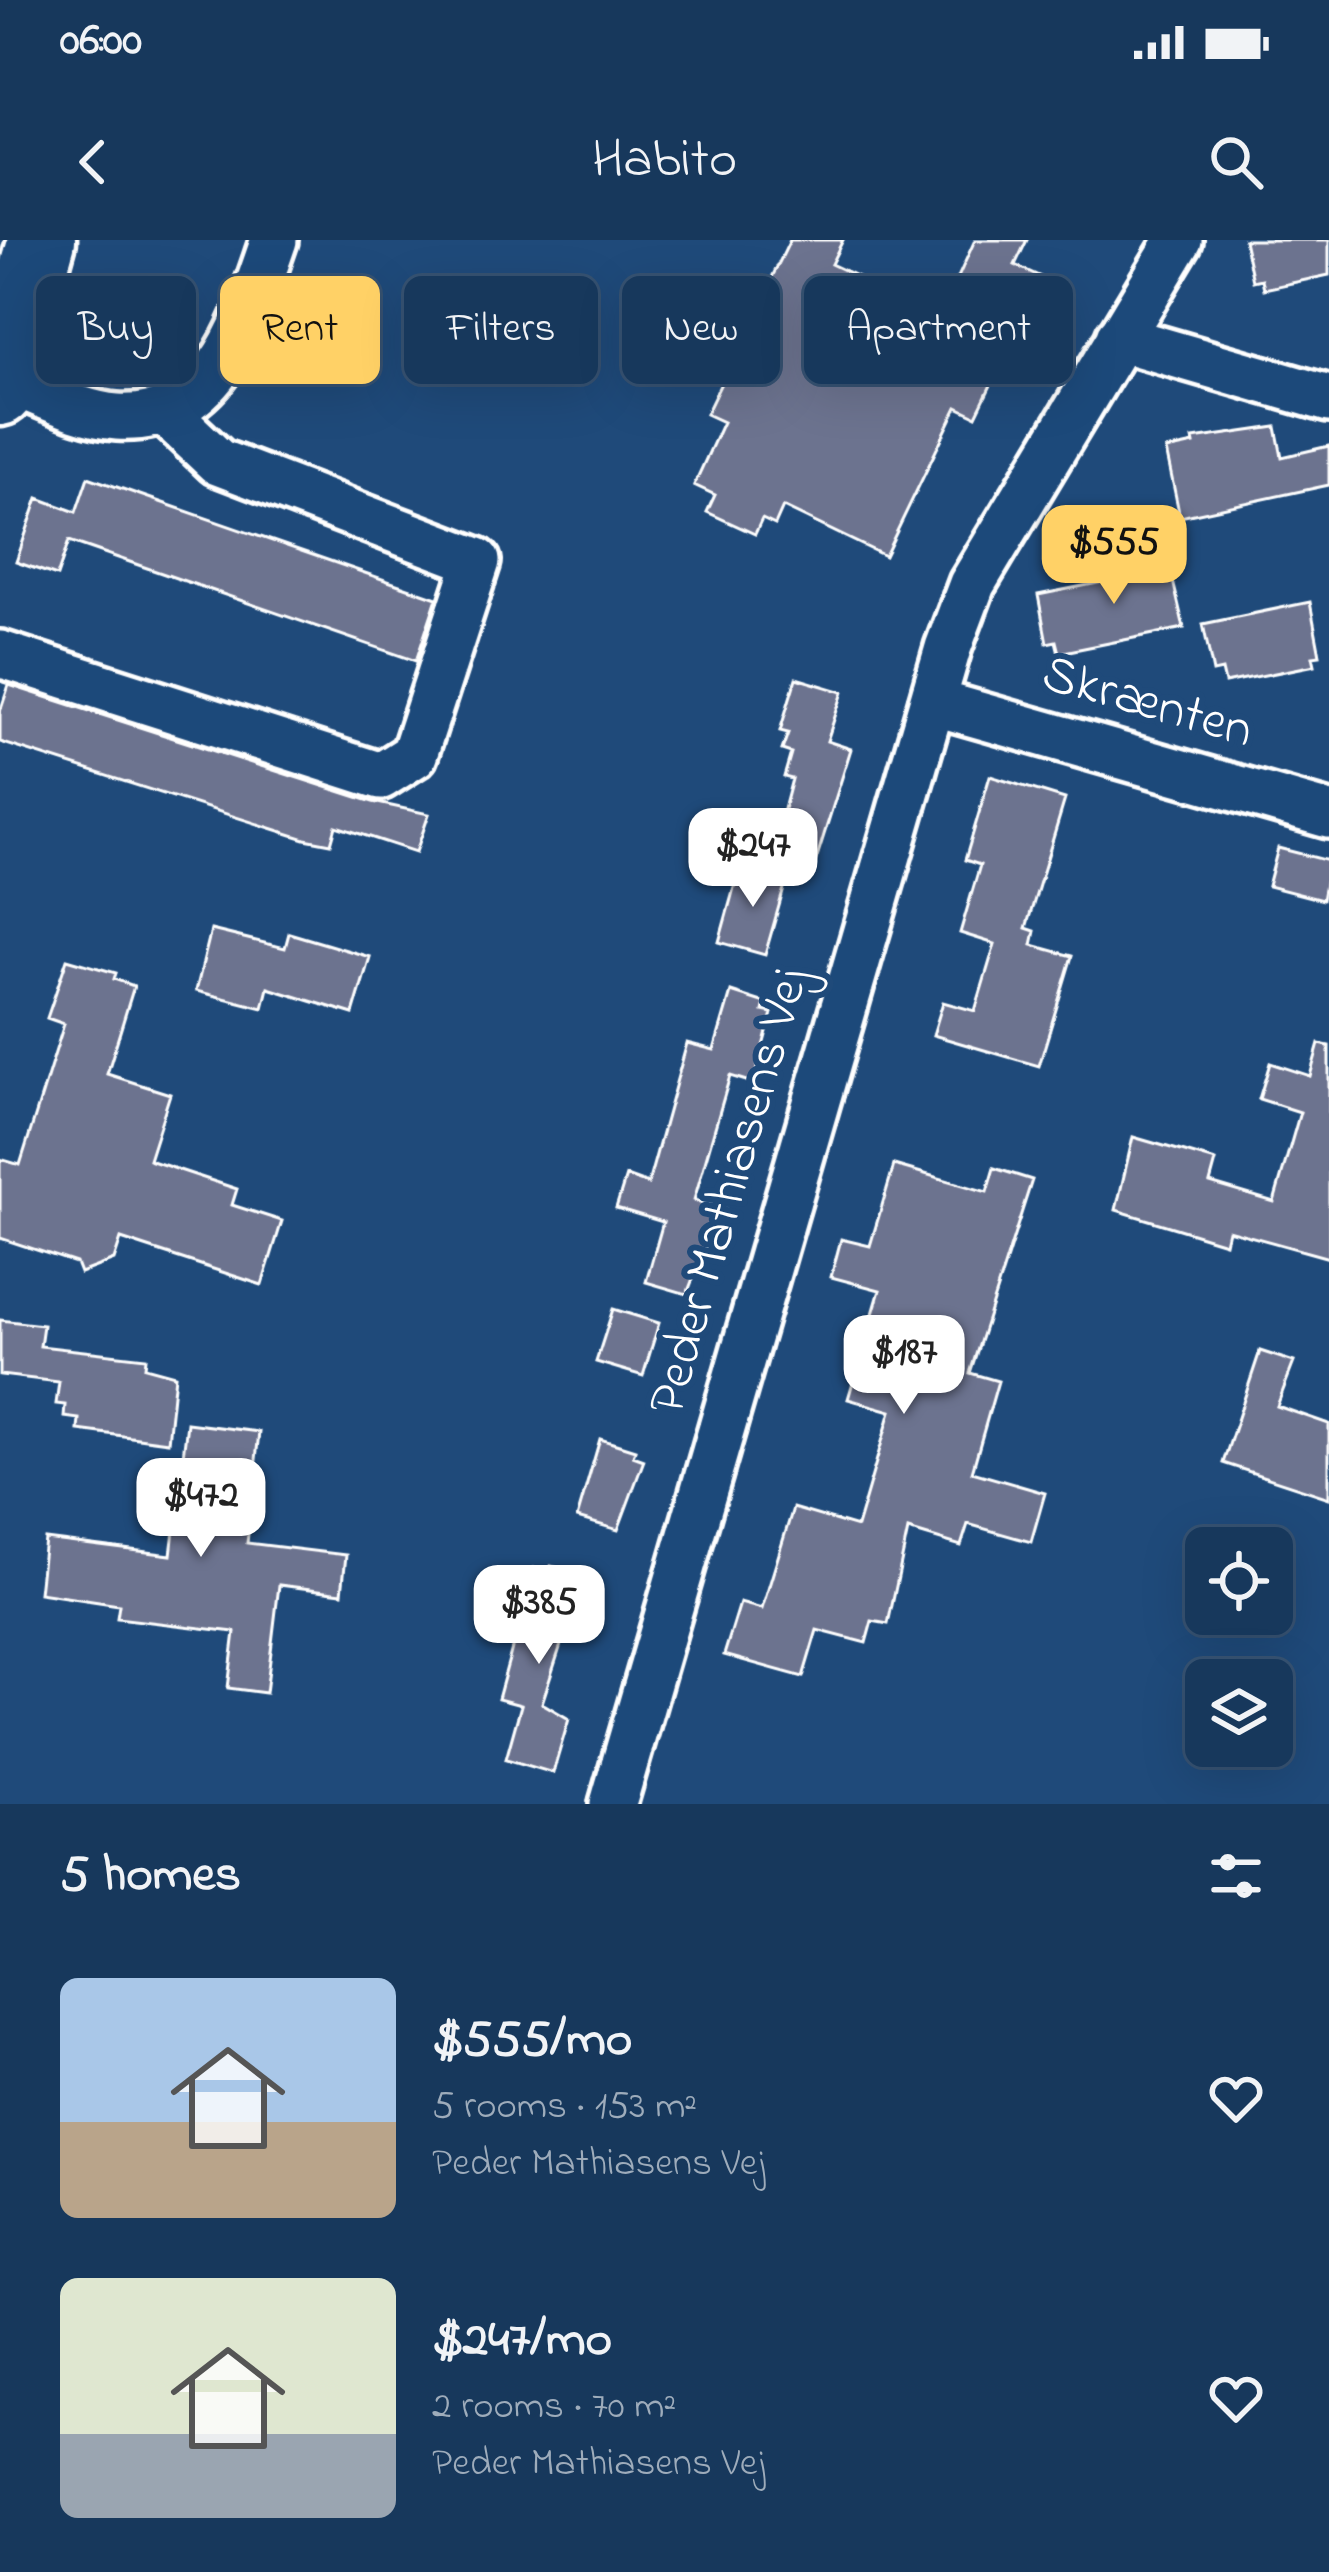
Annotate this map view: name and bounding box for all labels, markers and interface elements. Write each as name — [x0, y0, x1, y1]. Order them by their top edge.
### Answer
text: 06:00 — [60, 9, 142, 75]
text: Habito — [592, 123, 737, 201]
icon: back — [60, 129, 126, 195]
icon: search — [1203, 129, 1269, 195]
chip: Buy — [36, 276, 196, 384]
chip: Rent — [220, 276, 380, 384]
chip: Filters — [404, 276, 598, 384]
chip: New — [622, 276, 780, 384]
chip: Apartment — [804, 276, 1073, 384]
pin: $555 — [1043, 505, 1185, 607]
text: $555 — [1069, 515, 1159, 572]
street label: Skrænten — [1032, 637, 1262, 771]
pin: $247 — [682, 808, 824, 910]
text: $247 — [715, 818, 791, 875]
street label: Peder Mathiasens Vej — [630, 958, 832, 1424]
pin: $187 — [833, 1315, 975, 1417]
text: $187 — [871, 1325, 937, 1382]
pin: $472 — [130, 1458, 272, 1560]
text: $472 — [163, 1468, 239, 1525]
map controls — [1185, 1527, 1293, 1767]
button: locate — [1185, 1527, 1293, 1635]
pin: $385 — [468, 1565, 610, 1667]
text: $385 — [501, 1575, 577, 1632]
button: layers — [1185, 1659, 1293, 1767]
text: 5 homes — [60, 1839, 241, 1914]
icon: filters — [1203, 1843, 1269, 1909]
text: $555/mo — [432, 2004, 632, 2079]
icon: home — [156, 2026, 300, 2170]
icon: heart — [1203, 2065, 1269, 2131]
text: 5 rooms · 153 m² — [432, 2079, 697, 2136]
text: Peder Mathiasens Vej — [432, 2136, 765, 2193]
text: $247/mo — [432, 2304, 612, 2379]
icon: home — [156, 2326, 300, 2470]
icon: heart — [1203, 2365, 1269, 2431]
text: 2 rooms · 70 m² — [432, 2379, 676, 2436]
text: Peder Mathiasens Vej — [432, 2436, 765, 2493]

